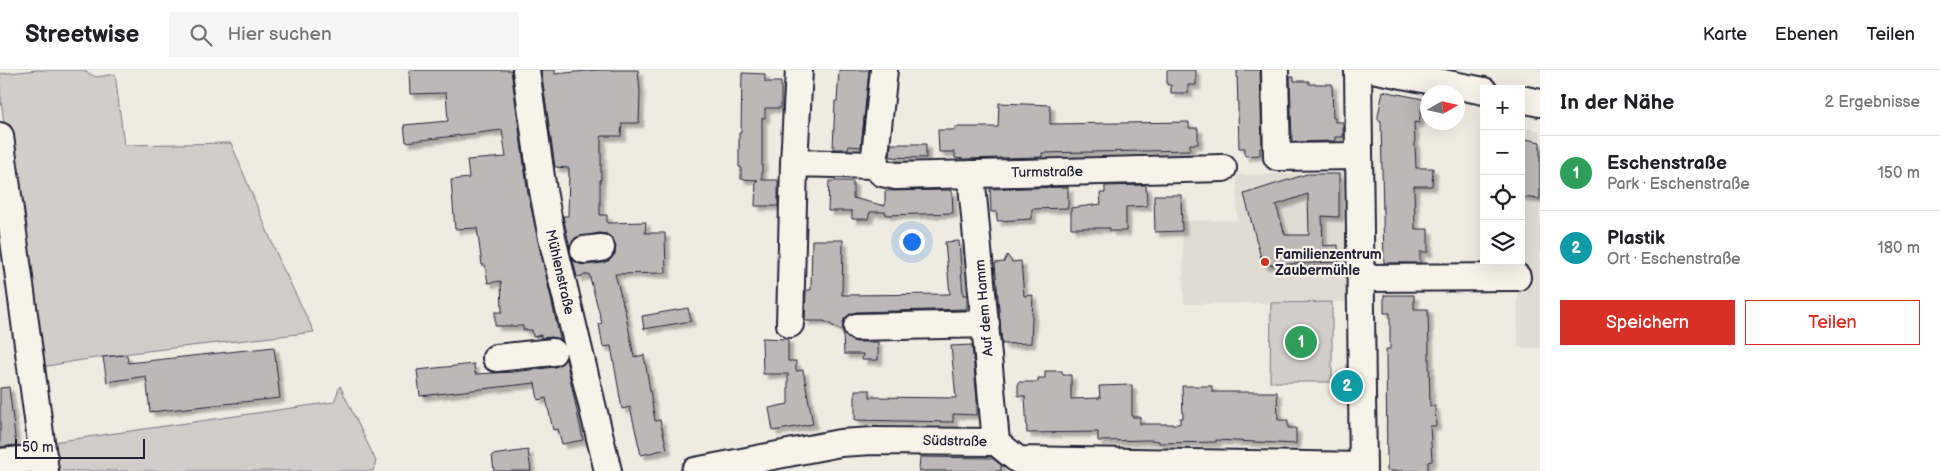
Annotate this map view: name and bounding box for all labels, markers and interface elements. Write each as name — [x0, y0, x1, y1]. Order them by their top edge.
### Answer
search box — [169, 12, 519, 57]
text: Streetwise — [25, 20, 139, 49]
icon: search — [187, 21, 215, 49]
text: Hier suchen — [227, 23, 332, 46]
text: Karte — [1703, 24, 1747, 45]
text: Ebenen — [1775, 24, 1838, 45]
text: Teilen — [1866, 24, 1915, 45]
north arrow — [1420, 85, 1465, 130]
map controls — [1480, 85, 1525, 265]
button: + — [1480, 85, 1525, 130]
text: In der Nähe — [1560, 90, 1674, 115]
text: 2 Ergebnisse — [1824, 93, 1920, 112]
button: − — [1480, 130, 1525, 175]
text: Eschenstraße — [1607, 152, 1727, 175]
street label: Turmstraße — [1011, 163, 1083, 181]
text: 1 — [1573, 164, 1579, 183]
text: 150 m — [1878, 164, 1920, 183]
button: locate — [1480, 175, 1525, 220]
text: Park · Eschenstraße — [1607, 175, 1750, 194]
button: layers — [1480, 220, 1525, 265]
text: Plastik — [1607, 227, 1665, 250]
street label: Mühlenstraße — [542, 228, 578, 316]
your location — [899, 229, 925, 255]
text: 2 — [1571, 239, 1581, 258]
text: 180 m — [1878, 239, 1920, 258]
place label: Familienzentrum Zaubermühle — [1275, 246, 1382, 279]
text: Ort · Eschenstraße — [1607, 250, 1741, 269]
marker: Familienzentrum Zaubermühle — [1259, 256, 1271, 268]
street label: Auf dem Hamm — [971, 259, 997, 357]
button: Speichern — [1560, 300, 1735, 345]
button: Teilen — [1745, 300, 1920, 345]
pin: 1 — [1285, 323, 1317, 361]
pin: 2 — [1331, 367, 1363, 405]
street label: Südstraße — [923, 432, 987, 450]
scale bar — [15, 436, 145, 459]
text: 50 m — [22, 439, 54, 456]

